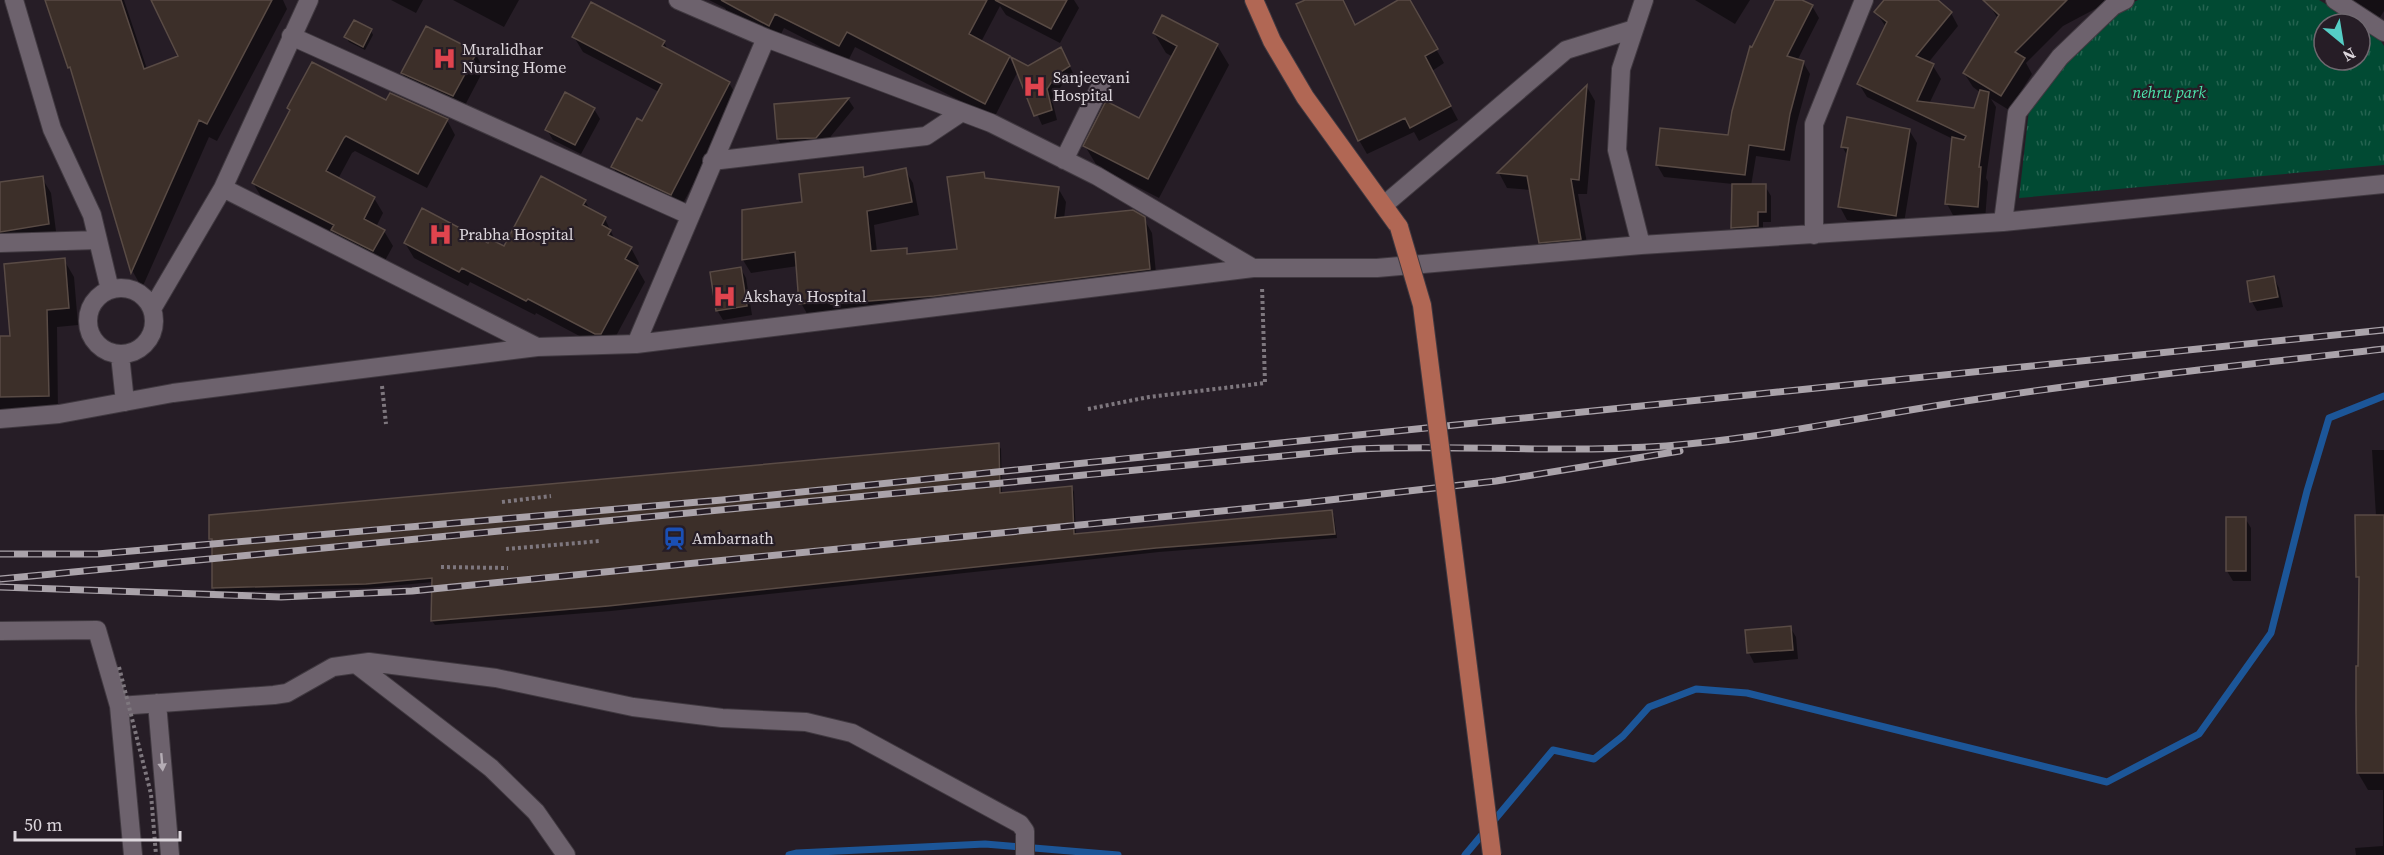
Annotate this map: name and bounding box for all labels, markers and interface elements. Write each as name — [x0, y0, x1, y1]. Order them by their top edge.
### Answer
north arrow — [2312, 12, 2372, 72]
place label: Muralidhar Nursing Home — [462, 38, 566, 78]
text: N — [2339, 43, 2360, 68]
hospital icon: Muralidhar Nursing Home — [431, 45, 457, 71]
place label: Sanjeevani Hospital — [1053, 66, 1130, 106]
hospital icon: Sanjeevani Hospital — [1022, 73, 1048, 99]
park label: nehru park — [2132, 81, 2206, 103]
hospital icon: Prabha Hospital — [428, 221, 454, 247]
place label: Prabha Hospital — [459, 223, 574, 245]
hospital icon: Akshaya Hospital — [712, 283, 738, 309]
place label: Akshaya Hospital — [743, 285, 867, 307]
station icon: Ambarnath — [661, 525, 687, 551]
place label: Ambarnath — [692, 527, 774, 549]
one-way arrow — [157, 752, 167, 771]
scale bar — [15, 804, 180, 842]
text: 50 m — [24, 812, 62, 837]

